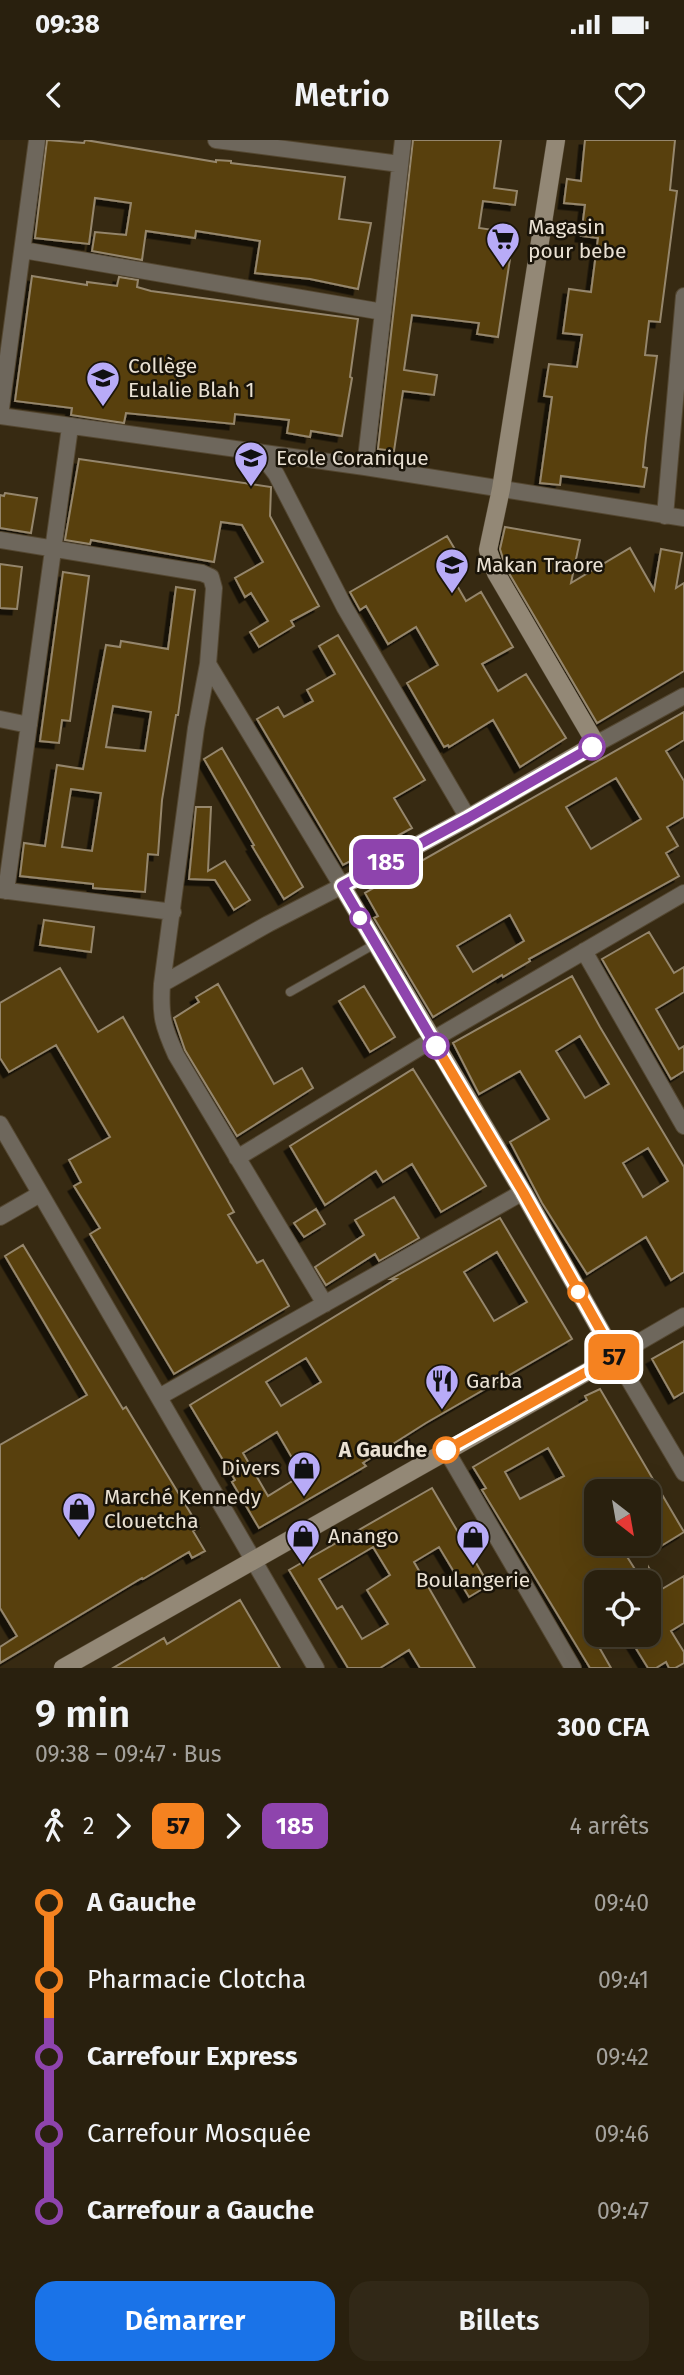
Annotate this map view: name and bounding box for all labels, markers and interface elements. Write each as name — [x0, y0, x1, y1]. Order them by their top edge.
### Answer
text: 09:38 — [35, 9, 100, 40]
icon: back — [35, 76, 73, 114]
text: Metrio — [294, 76, 390, 114]
icon: heart — [611, 76, 649, 114]
place label: Magasin pour bebe — [528, 214, 626, 264]
supermarket icon: Magasin pour bebe — [484, 220, 522, 269]
place label: Collège Eulalie Blah 1 — [128, 353, 255, 403]
school or university icon: Collège Eulalie Blah 1 — [84, 359, 122, 408]
school or university icon: Ecole Coranique — [232, 439, 270, 488]
place label: Ecole Coranique — [276, 445, 429, 471]
school or university icon: Makan Traore — [433, 546, 471, 595]
place label: Makan Traore — [476, 552, 604, 578]
unlabelled marker — [579, 734, 605, 760]
line badge: 185 — [346, 839, 426, 885]
text: 185 — [367, 848, 405, 876]
unlabelled marker — [350, 908, 370, 928]
unlabelled marker — [423, 1033, 449, 1059]
unlabelled marker — [568, 1282, 588, 1302]
line badge: 57 — [582, 1334, 646, 1380]
text: 57 — [602, 1343, 626, 1371]
restaurant icon: Garba — [423, 1362, 461, 1411]
place label: Garba — [466, 1368, 522, 1394]
place label: A Gauche — [338, 1437, 427, 1463]
marker: A Gauche — [433, 1437, 459, 1463]
shop icon: Divers — [285, 1449, 323, 1498]
place label: Divers — [221, 1455, 280, 1481]
north arrow — [584, 1479, 662, 1556]
map controls — [584, 1479, 661, 1647]
place label: Marché Kennedy Clouetcha — [104, 1484, 262, 1534]
shop icon: Marché Kennedy Clouetcha — [60, 1490, 98, 1539]
shop icon: Anango — [284, 1517, 322, 1566]
shop icon: Boulangerie — [454, 1518, 492, 1567]
place label: Anango — [328, 1523, 399, 1549]
place label: Boulangerie — [416, 1567, 530, 1593]
button: locate — [584, 1570, 661, 1647]
text: 9 min — [35, 1691, 130, 1737]
text: 300 CFA — [557, 1712, 649, 1743]
text: 09:38 – 09:47 · Bus — [35, 1740, 222, 1768]
icon: walk — [35, 1807, 73, 1845]
icon: forward — [104, 1807, 142, 1845]
icon: forward — [214, 1807, 252, 1845]
text: 2 — [83, 1812, 94, 1840]
text: 57 — [166, 1812, 190, 1840]
text: 185 — [276, 1812, 314, 1840]
text: 4 arrêts — [570, 1812, 649, 1840]
text: A Gauche — [87, 1887, 196, 1918]
text: 09:40 — [594, 1889, 649, 1917]
text: Pharmacie Clotcha — [87, 1964, 306, 1995]
text: 09:41 — [598, 1966, 649, 1994]
text: Carrefour Express — [87, 2041, 297, 2072]
text: 09:42 — [596, 2043, 649, 2071]
text: Carrefour Mosquée — [87, 2118, 311, 2149]
text: 09:46 — [594, 2120, 649, 2148]
text: Carrefour a Gauche — [87, 2195, 314, 2226]
text: 09:47 — [597, 2197, 649, 2225]
button: Démarrer — [35, 2281, 335, 2361]
button: Billets — [349, 2281, 649, 2361]

